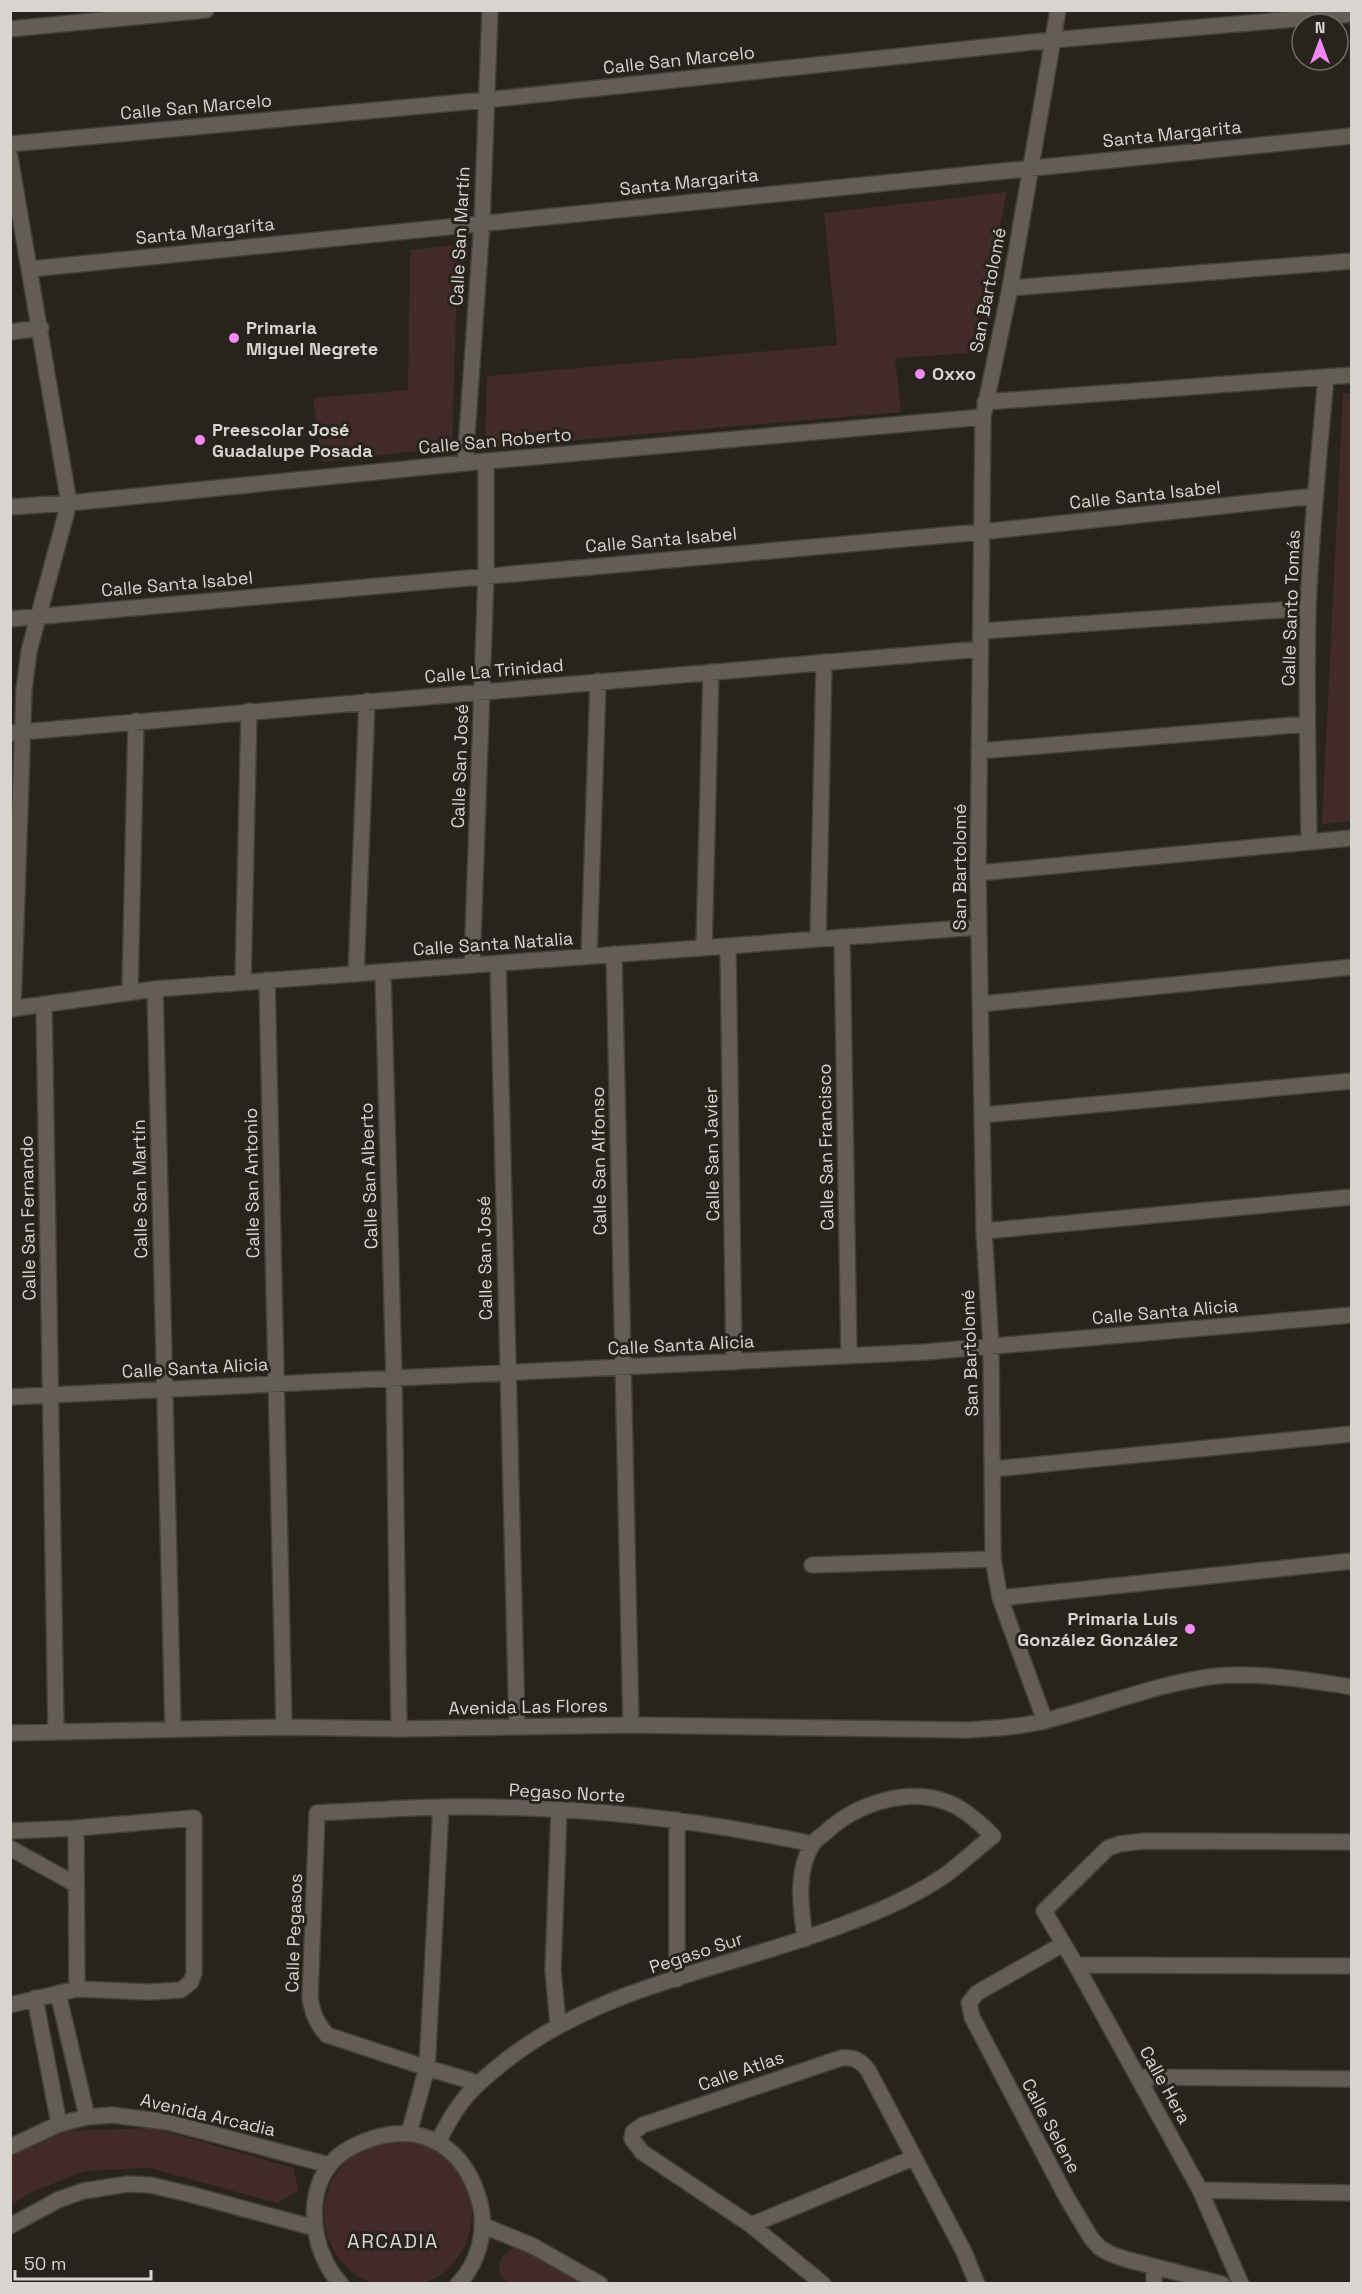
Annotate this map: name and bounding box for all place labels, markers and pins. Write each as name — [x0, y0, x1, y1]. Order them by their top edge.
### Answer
place label: Primaria Miguel Negrete — [246, 316, 378, 360]
marker: Primaria Miguel Negrete — [227, 331, 241, 345]
place label: Oxxo — [932, 362, 976, 385]
marker: Oxxo — [913, 367, 927, 381]
place label: Preescolar José Guadalupe Posada — [212, 418, 373, 462]
marker: Preescolar José Guadalupe Posada — [193, 433, 207, 447]
place label: Primaria Luis González González — [1017, 1607, 1178, 1651]
marker: Primaria Luis González González — [1183, 1622, 1197, 1636]

